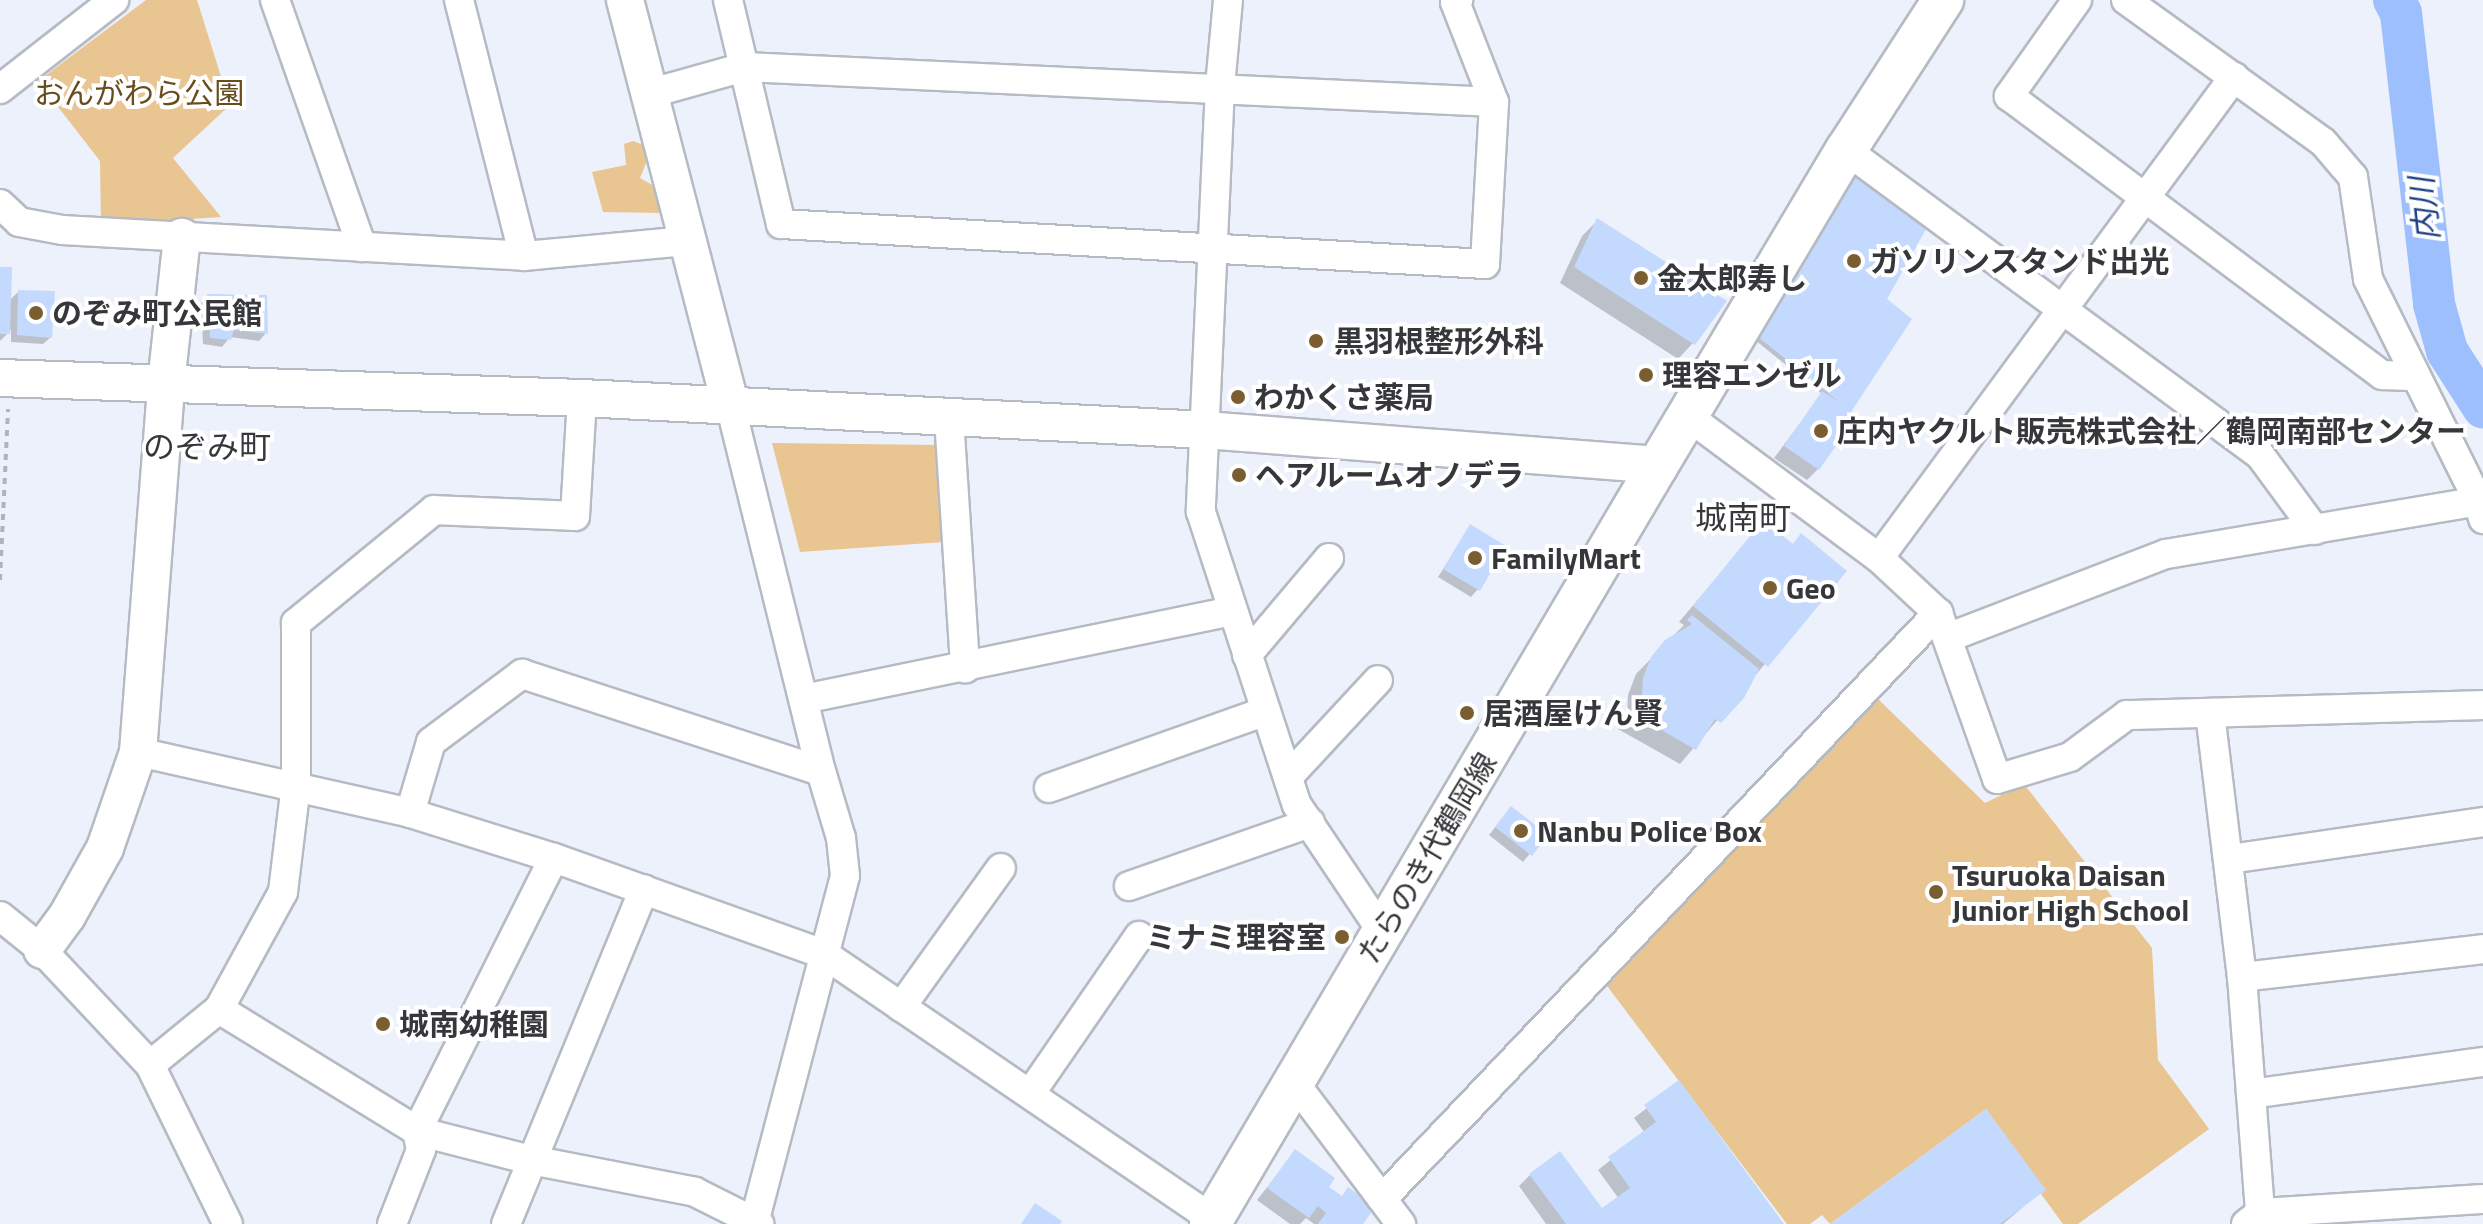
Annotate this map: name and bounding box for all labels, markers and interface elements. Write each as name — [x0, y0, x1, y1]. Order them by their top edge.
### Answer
park label: おんがわら公園 — [34, 75, 244, 111]
water label: 内川 — [2402, 175, 2446, 243]
place label: ガソリンスタンド出光 — [1870, 243, 2170, 279]
marker: ガソリンスタンド出光 — [1845, 252, 1863, 270]
place label: 金太郎寿し — [1657, 260, 1807, 296]
marker: 金太郎寿し — [1632, 269, 1650, 287]
place label: のぞみ町公民館 — [52, 295, 262, 331]
marker: のぞみ町公民館 — [27, 304, 45, 322]
place label: 黒羽根整形外科 — [1334, 323, 1544, 359]
marker: 黒羽根整形外科 — [1305, 330, 1327, 352]
place label: 理容エンゼル — [1662, 357, 1842, 393]
marker: 理容エンゼル — [1637, 366, 1655, 384]
place label: わかくさ薬局 — [1254, 379, 1434, 415]
marker: わかくさ薬局 — [1229, 388, 1247, 406]
place label: 庄内ヤクルト販売株式会社／鶴岡南部センター — [1837, 413, 2467, 449]
marker: 庄内ヤクルト販売株式会社／鶴岡南部センター — [1812, 422, 1830, 440]
district label: のぞみ町 — [143, 427, 271, 465]
place label: ヘアルームオノデラ — [1255, 457, 1525, 493]
marker: ヘアルームオノデラ — [1230, 466, 1248, 484]
district label: 城南町 — [1695, 498, 1791, 536]
place label: FamilyMart — [1491, 540, 1641, 576]
marker: FamilyMart — [1466, 549, 1484, 567]
place label: Geo — [1786, 570, 1836, 606]
marker: Geo — [1761, 579, 1779, 597]
place label: 居酒屋けん賢 — [1483, 695, 1663, 731]
marker: 居酒屋けん賢 — [1458, 704, 1476, 722]
street label: たらのき代鶴岡線 — [1350, 746, 1504, 970]
place label: Nanbu Police Box — [1537, 813, 1762, 849]
marker: Nanbu Police Box — [1512, 822, 1530, 840]
place label: Tsuruoka Daisan Junior High School — [1952, 857, 2189, 928]
marker: Tsuruoka Daisan Junior High School — [1927, 883, 1945, 901]
place label: ミナミ理容室 — [1146, 919, 1326, 955]
marker: ミナミ理容室 — [1333, 928, 1351, 946]
place label: 城南幼稚園 — [399, 1006, 549, 1042]
marker: 城南幼稚園 — [374, 1015, 392, 1033]

